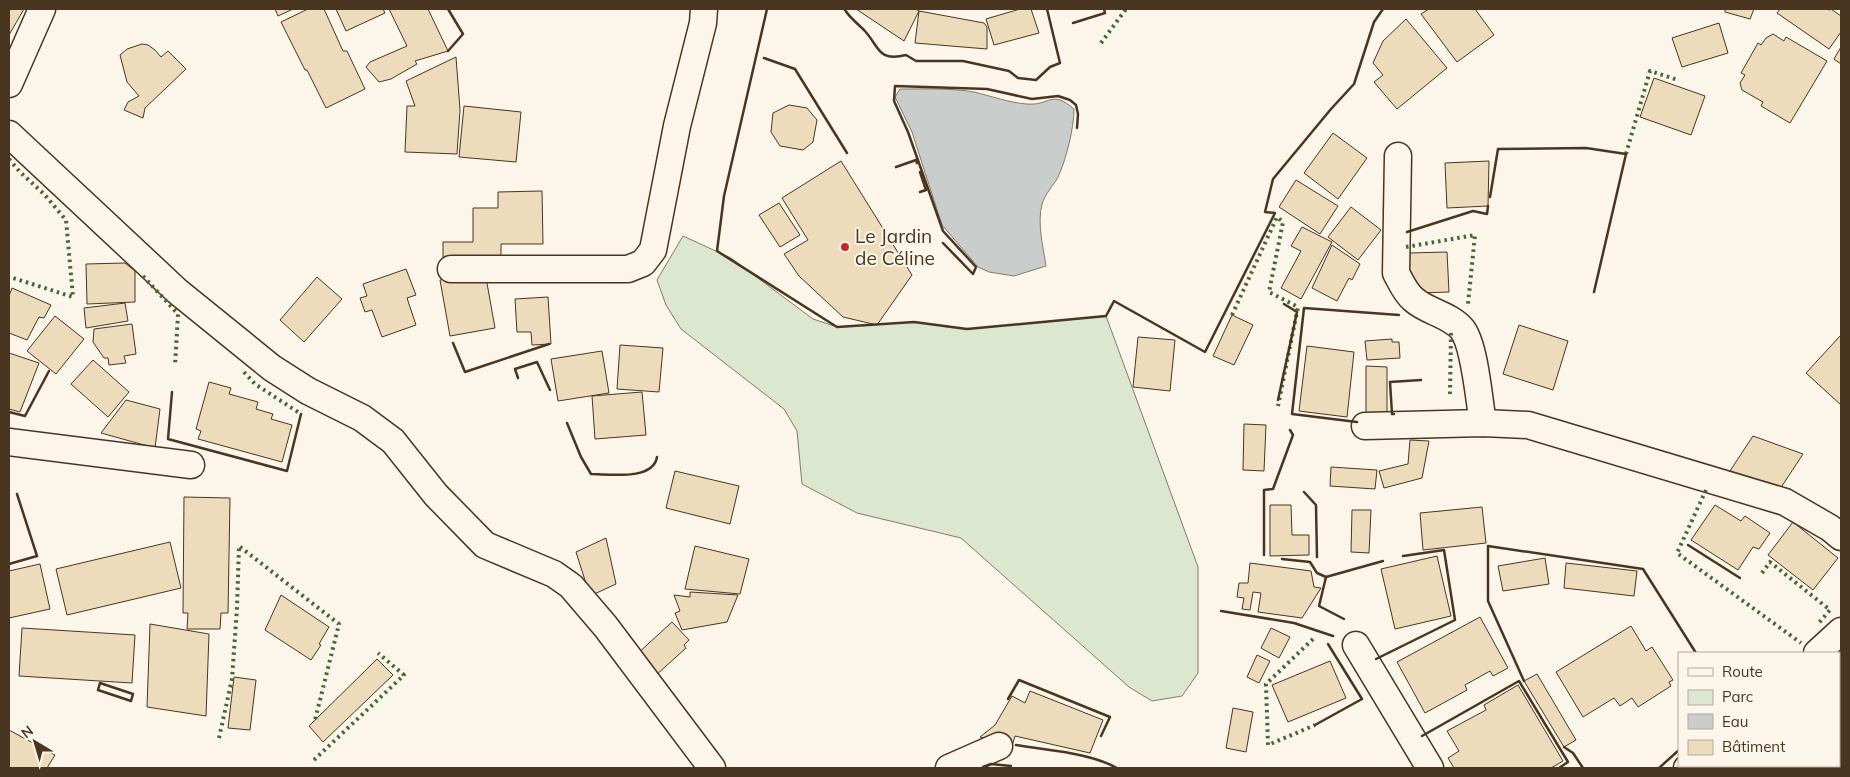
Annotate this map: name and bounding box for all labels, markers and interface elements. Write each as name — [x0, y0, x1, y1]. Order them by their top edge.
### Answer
place label: Le Jardin de Céline — [855, 224, 935, 270]
marker: Le Jardin de Céline — [839, 241, 851, 253]
legend — [1678, 652, 1840, 767]
text: Route — [1722, 662, 1763, 681]
text: Parc — [1722, 687, 1753, 706]
text: Eau — [1722, 712, 1748, 731]
north arrow — [10, 717, 60, 767]
text: N — [17, 721, 37, 742]
text: Bâtiment — [1722, 737, 1785, 756]

